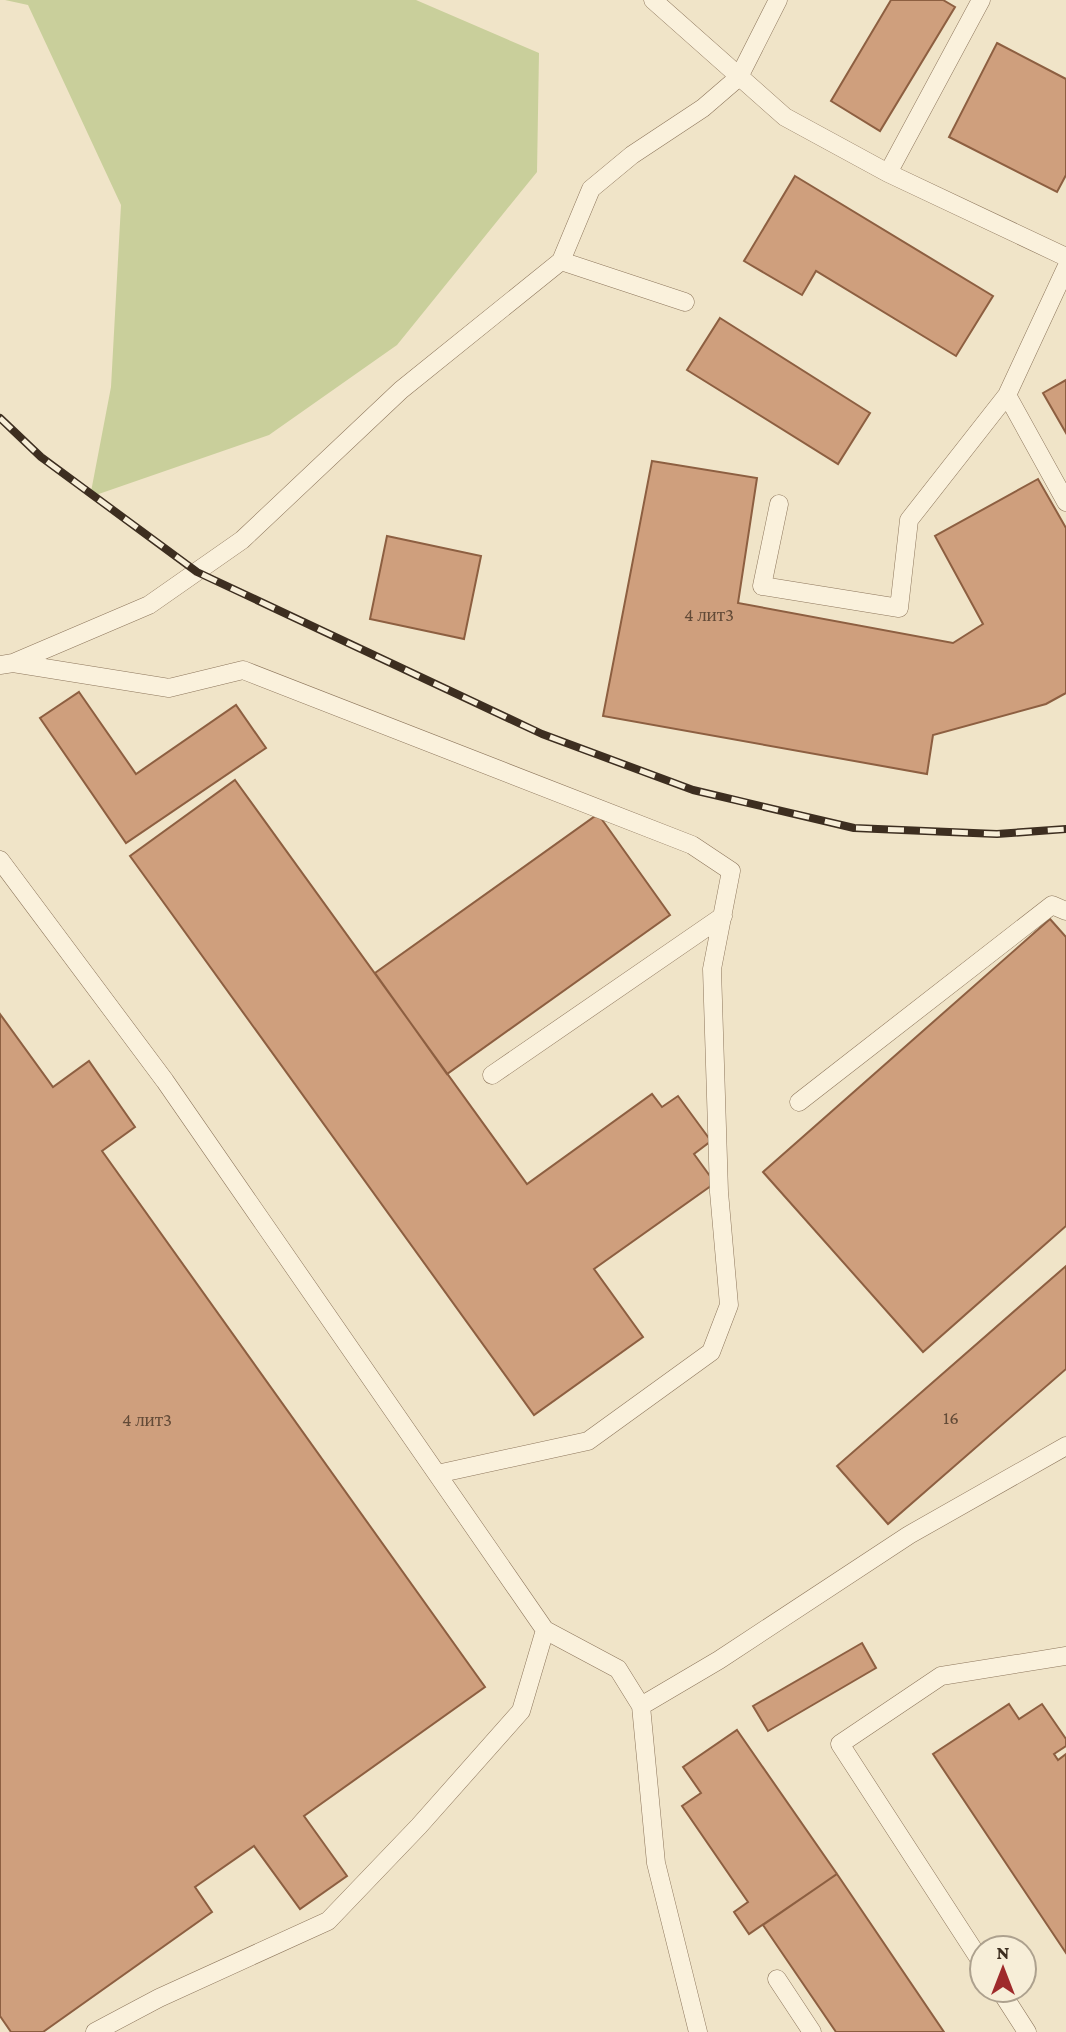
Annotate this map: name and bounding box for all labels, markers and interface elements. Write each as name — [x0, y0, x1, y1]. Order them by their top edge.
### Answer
house number: 4 лит3 — [684, 604, 734, 625]
house number: 16 — [943, 1407, 959, 1428]
house number: 4 лит3 — [122, 1409, 172, 1430]
north arrow — [968, 1934, 1038, 2004]
text: N — [997, 1942, 1010, 1963]

